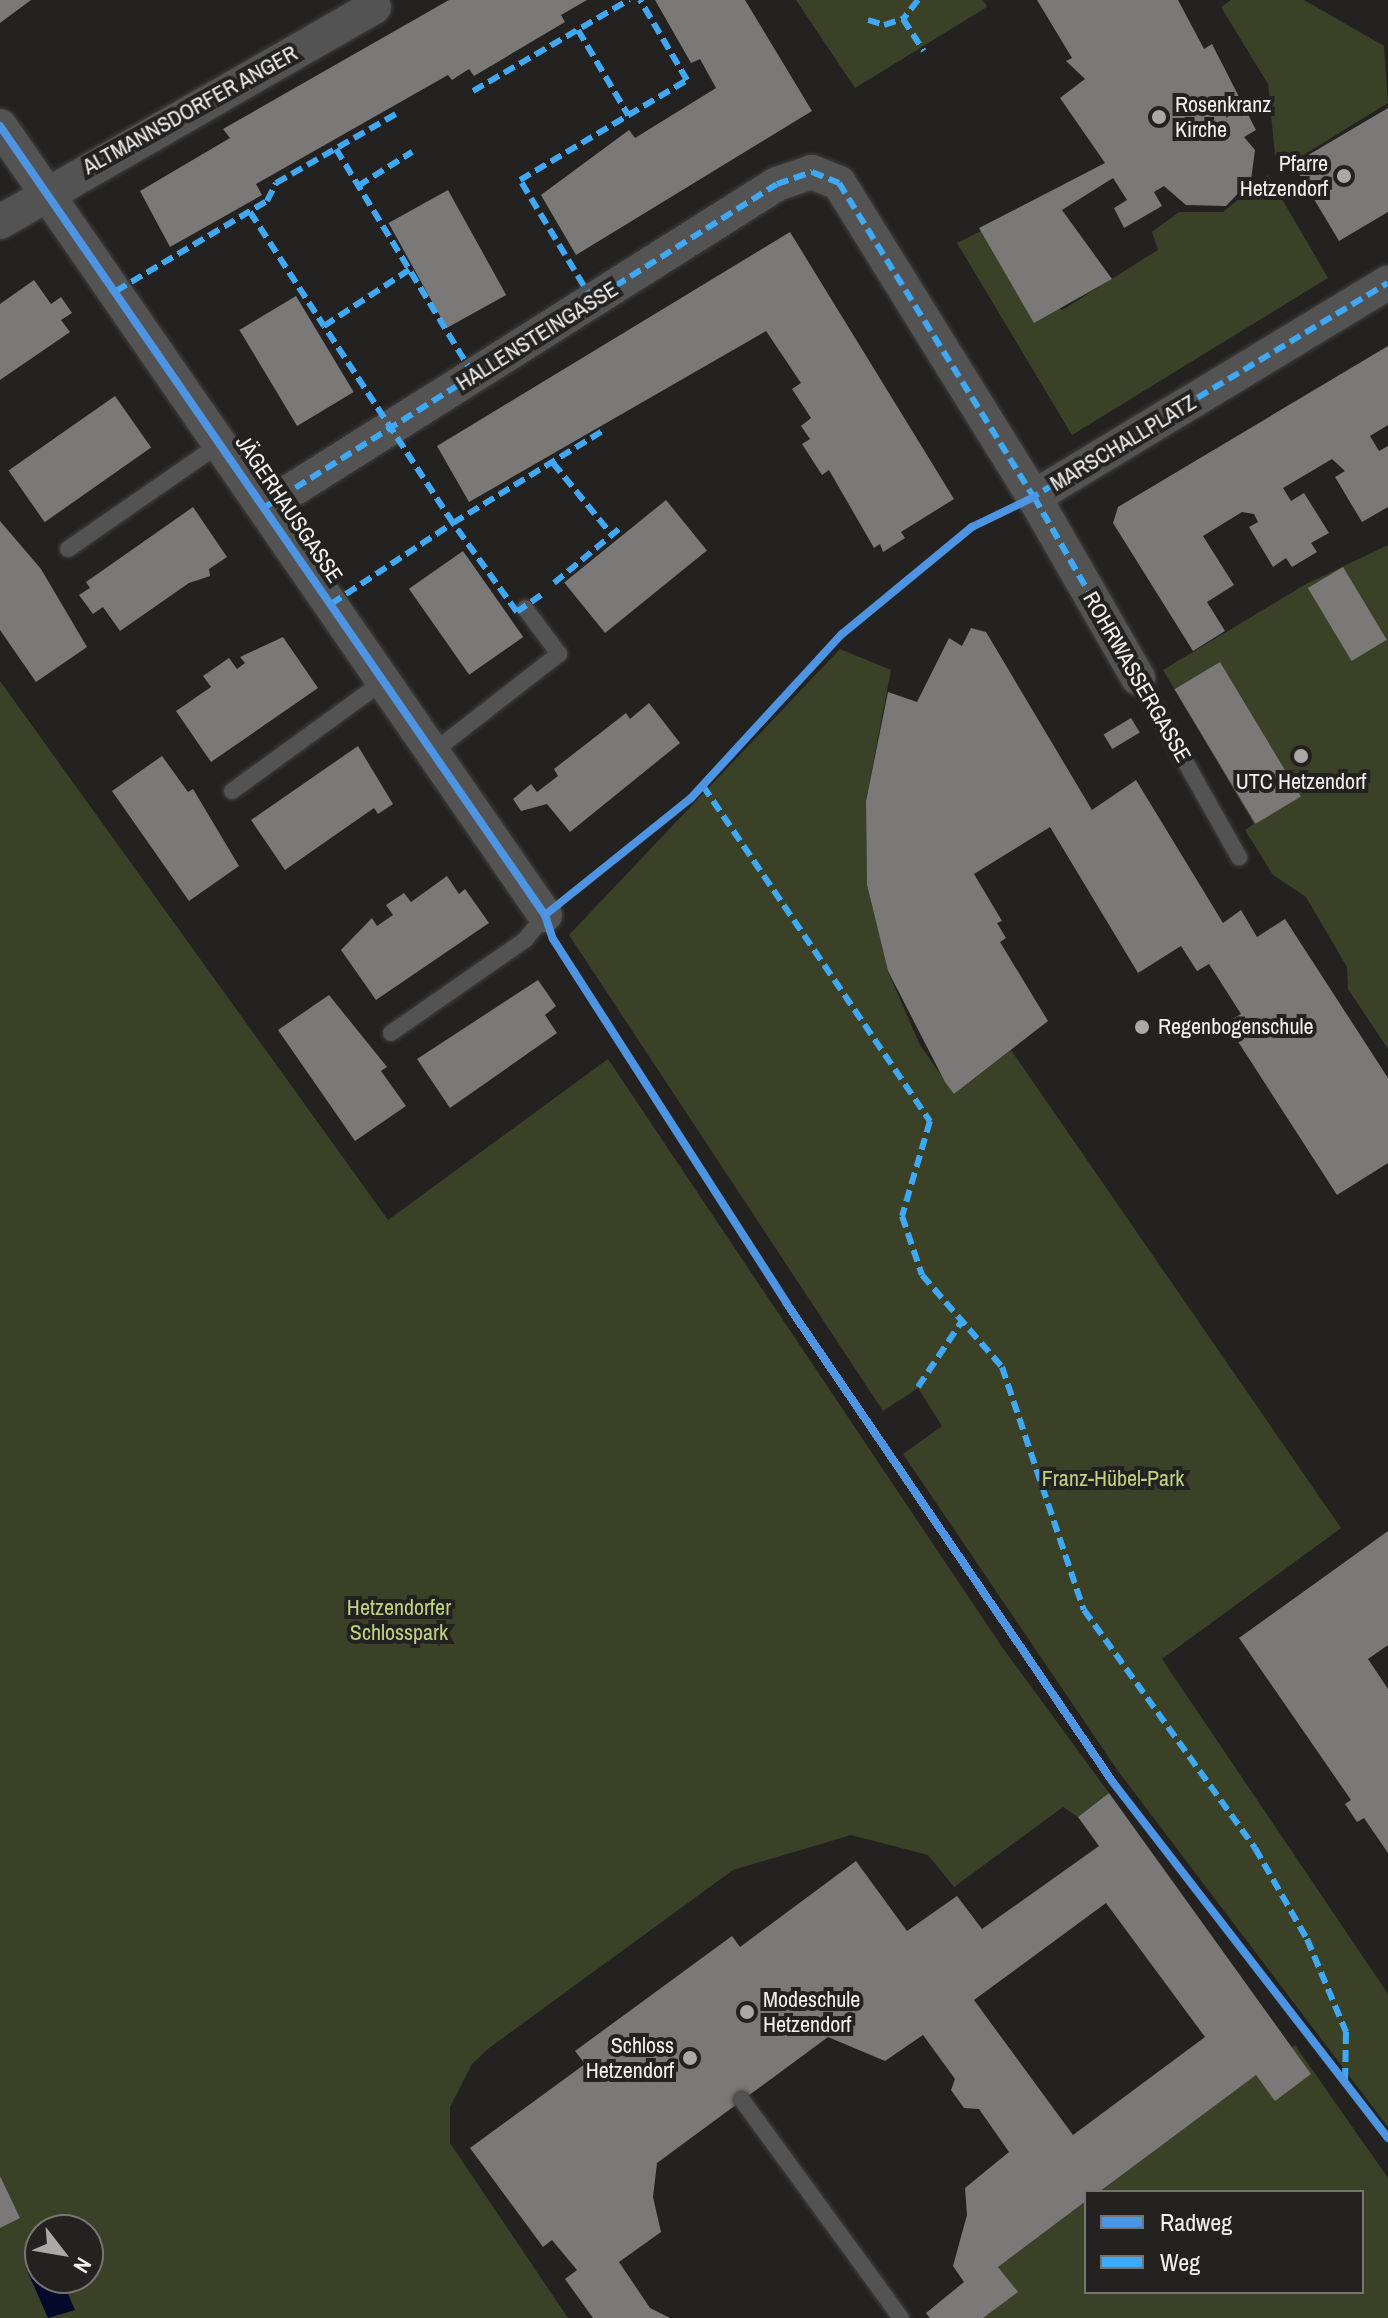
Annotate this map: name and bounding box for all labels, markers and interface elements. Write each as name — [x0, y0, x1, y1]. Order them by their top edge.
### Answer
street label: ALTMANNSDORFER ANGER — [78, 40, 302, 180]
place label: Rosenkranz Kirche — [1175, 91, 1271, 142]
marker: Rosenkranz Kirche — [1150, 108, 1168, 126]
place label: Pfarre Hetzendorf — [1240, 150, 1328, 202]
marker: Pfarre Hetzendorf — [1335, 167, 1353, 185]
street label: HALLENSTEINGASSE — [451, 276, 623, 396]
street label: MARSCHALLPLATZ — [1045, 389, 1201, 497]
street label: JÄGERHAUSGASSE — [230, 430, 348, 588]
street label: ROHRWASSERGASSE — [1077, 587, 1197, 767]
marker: UTC Hetzendorf — [1292, 747, 1310, 765]
place label: UTC Hetzendorf — [1236, 769, 1366, 795]
place label: Regenbogenschule — [1158, 1014, 1313, 1040]
marker: Regenbogenschule — [1133, 1018, 1151, 1036]
park label: Franz-Hübel-Park — [1042, 1466, 1184, 1492]
park label: Hetzendorfer Schlosspark — [347, 1594, 451, 1646]
place label: Modeschule Hetzendorf — [763, 1986, 860, 2038]
marker: Modeschule Hetzendorf — [738, 2003, 756, 2021]
place label: Schloss Hetzendorf — [586, 2032, 674, 2084]
marker: Schloss Hetzendorf — [681, 2049, 699, 2067]
legend — [1084, 2190, 1364, 2294]
text: Radweg — [1160, 2206, 1232, 2238]
north arrow — [24, 2214, 104, 2294]
text: Weg — [1160, 2246, 1200, 2278]
text: N — [67, 2252, 99, 2279]

